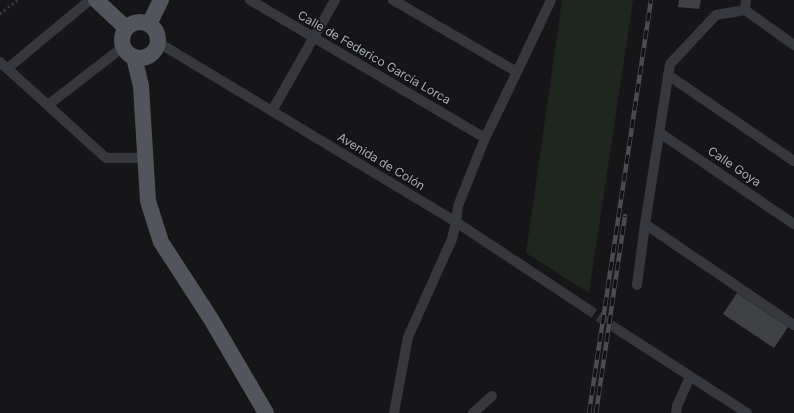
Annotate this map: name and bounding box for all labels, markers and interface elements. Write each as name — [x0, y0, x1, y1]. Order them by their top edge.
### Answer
street label: Calle de Federico García Lorca — [295, 8, 453, 108]
street label: Avenida de Colón — [335, 130, 427, 194]
street label: Calle Goya — [705, 144, 763, 190]

